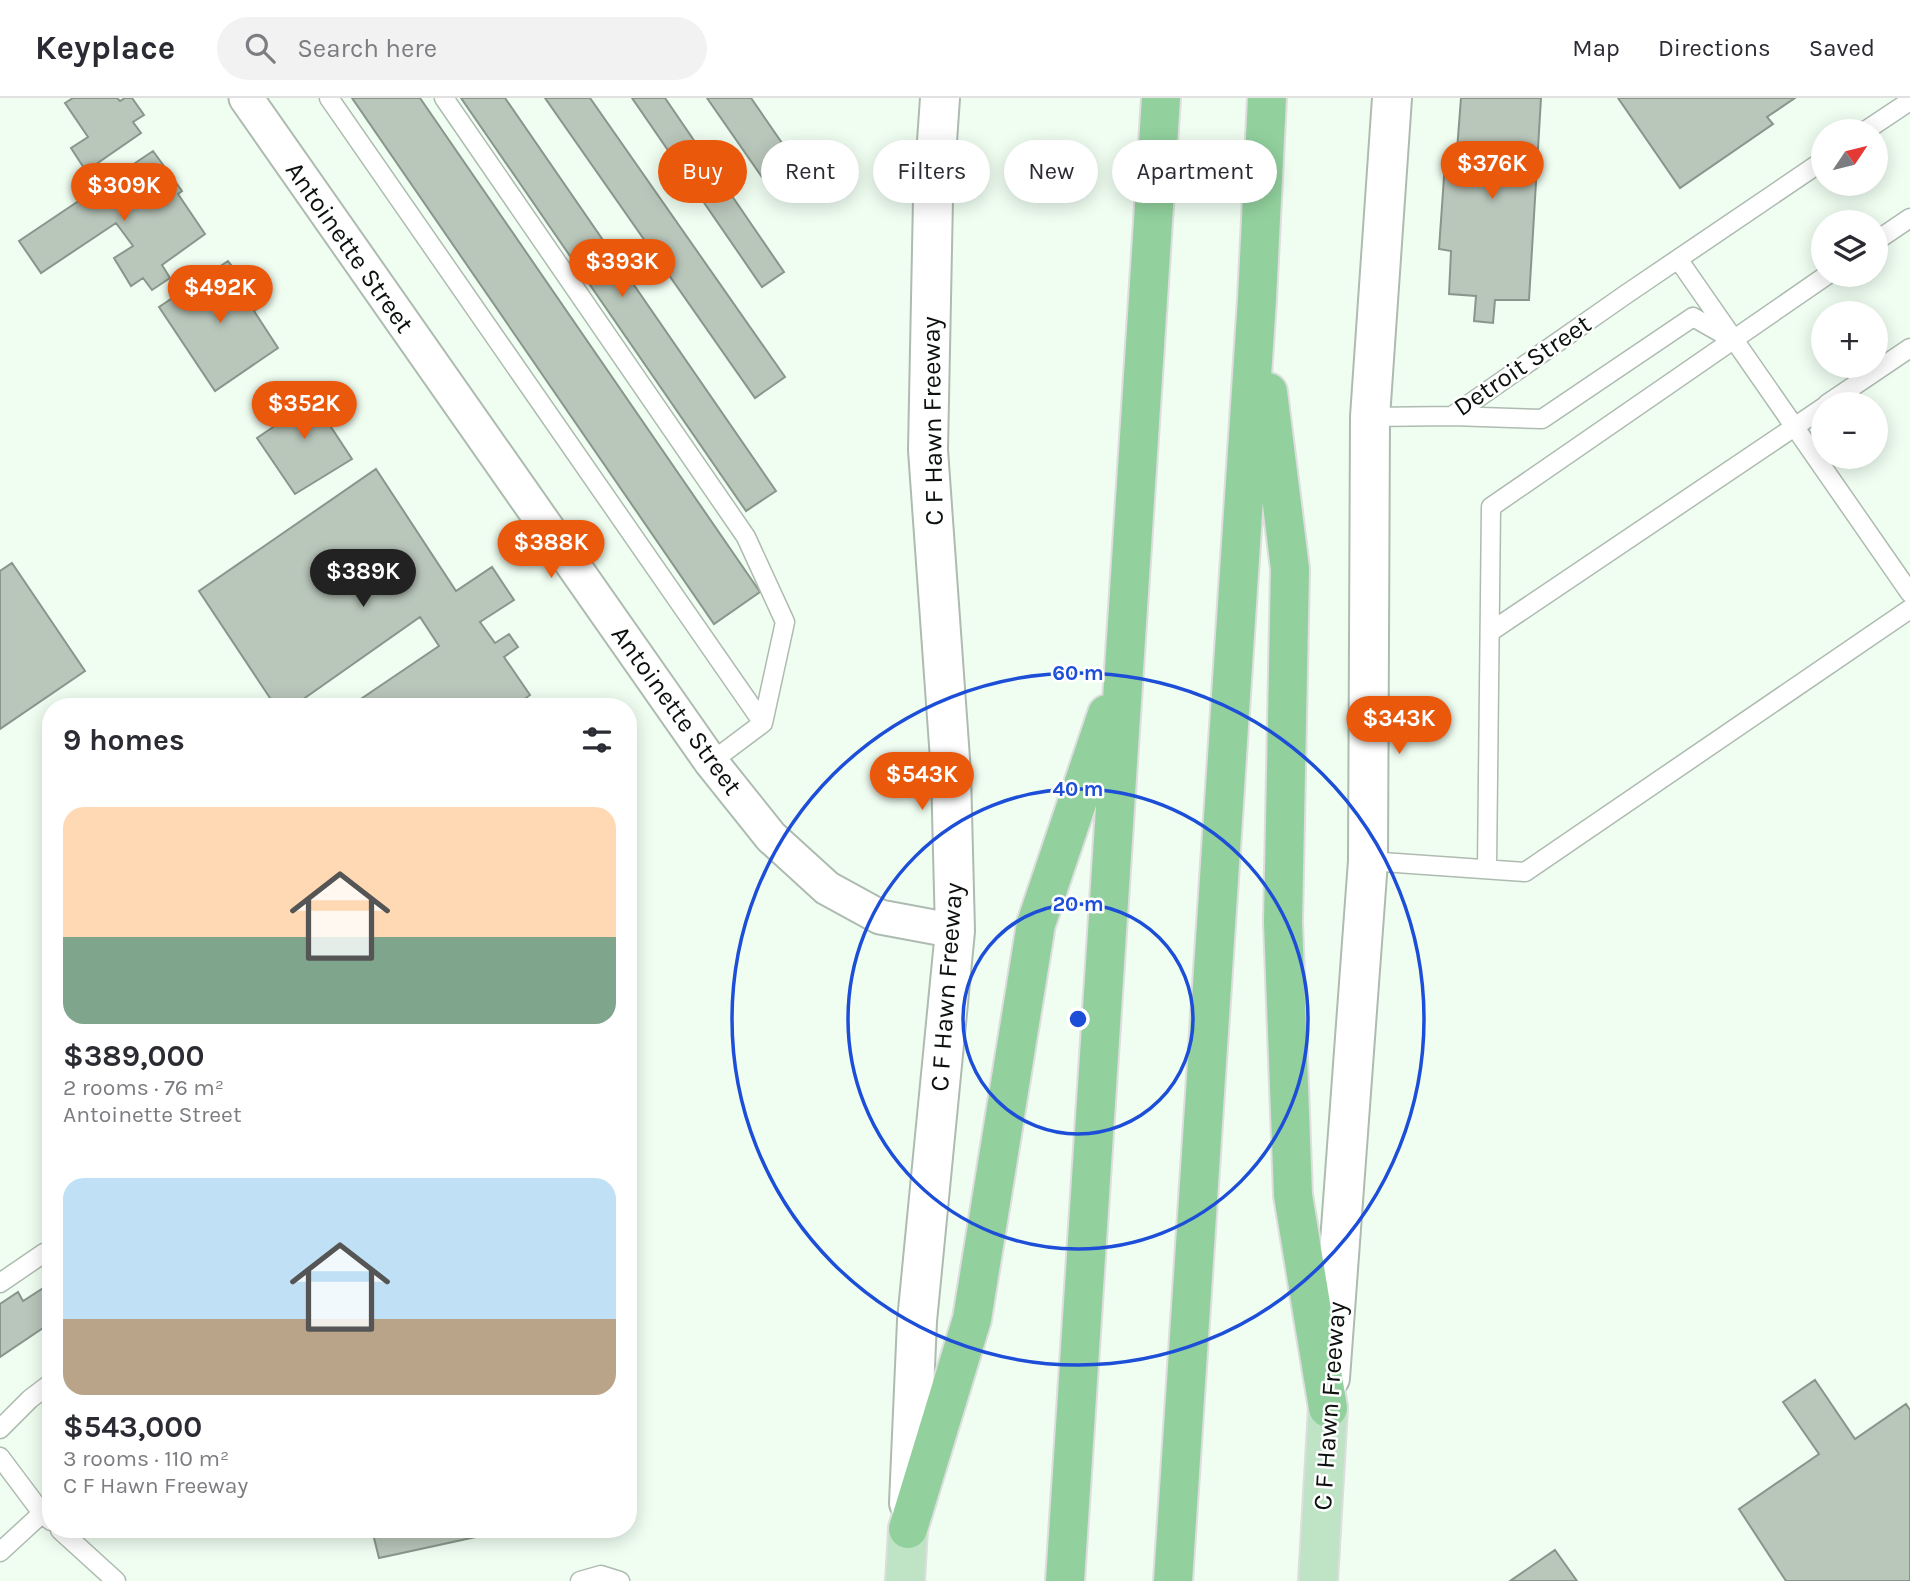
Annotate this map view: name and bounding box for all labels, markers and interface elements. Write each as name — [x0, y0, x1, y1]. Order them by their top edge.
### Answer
search box — [217, 17, 707, 80]
text: Keyplace — [35, 29, 175, 67]
icon: search — [241, 29, 279, 67]
text: Search here — [297, 33, 437, 64]
text: Map — [1572, 34, 1620, 62]
text: Directions — [1658, 34, 1771, 62]
text: Saved — [1809, 34, 1875, 62]
north arrow — [1811, 119, 1888, 196]
map controls — [1811, 119, 1888, 469]
chip: Buy — [658, 140, 747, 203]
chip: Rent — [761, 140, 859, 203]
chip: Filters — [873, 140, 990, 203]
chip: New — [1004, 140, 1098, 203]
chip: Apartment — [1112, 140, 1277, 203]
pin: $376K — [1443, 141, 1541, 201]
text: $376K — [1457, 150, 1527, 177]
street label: Antoinette Street — [279, 156, 420, 339]
pin: $309K — [75, 164, 173, 223]
text: $309K — [87, 172, 161, 199]
button: layers — [1811, 210, 1888, 287]
pin: $393K — [573, 240, 671, 299]
text: $393K — [585, 248, 659, 275]
pin: $492K — [171, 266, 269, 325]
text: $492K — [184, 274, 256, 301]
button: + — [1811, 301, 1888, 378]
street label: Detroit Street — [1448, 308, 1597, 423]
street label: C F Hawn Freeway — [915, 316, 950, 526]
pin: $352K — [255, 382, 353, 441]
text: $352K — [268, 390, 340, 417]
button: − — [1811, 392, 1888, 469]
pin: $388K — [502, 520, 600, 580]
text: $388K — [514, 529, 588, 556]
pin: $389K — [314, 550, 412, 609]
text: $389K — [326, 558, 400, 585]
street label: Antoinette Street — [605, 620, 749, 801]
text: 60 m — [1052, 661, 1104, 685]
pin: $343K — [1350, 696, 1448, 756]
text: $343K — [1362, 705, 1436, 732]
icon: filters — [578, 721, 616, 759]
text: 9 homes — [63, 722, 185, 758]
pin: $543K — [873, 752, 971, 812]
text: $543K — [886, 761, 958, 788]
text: 40 m — [1052, 777, 1104, 801]
icon: home — [277, 853, 403, 979]
street label: C F Hawn Freeway — [924, 882, 969, 1093]
text: 20 m — [1052, 892, 1104, 916]
centre of rings — [1066, 1007, 1090, 1031]
text: $389,000 — [63, 1038, 205, 1074]
text: 2 rooms · 76 m² — [63, 1074, 224, 1101]
text: Antoinette Street — [63, 1101, 242, 1128]
icon: home — [277, 1224, 403, 1350]
street label: C F Hawn Freeway — [1307, 1301, 1352, 1512]
text: $543,000 — [63, 1409, 202, 1445]
text: 3 rooms · 110 m² — [63, 1445, 229, 1472]
text: C F Hawn Freeway — [63, 1472, 248, 1499]

